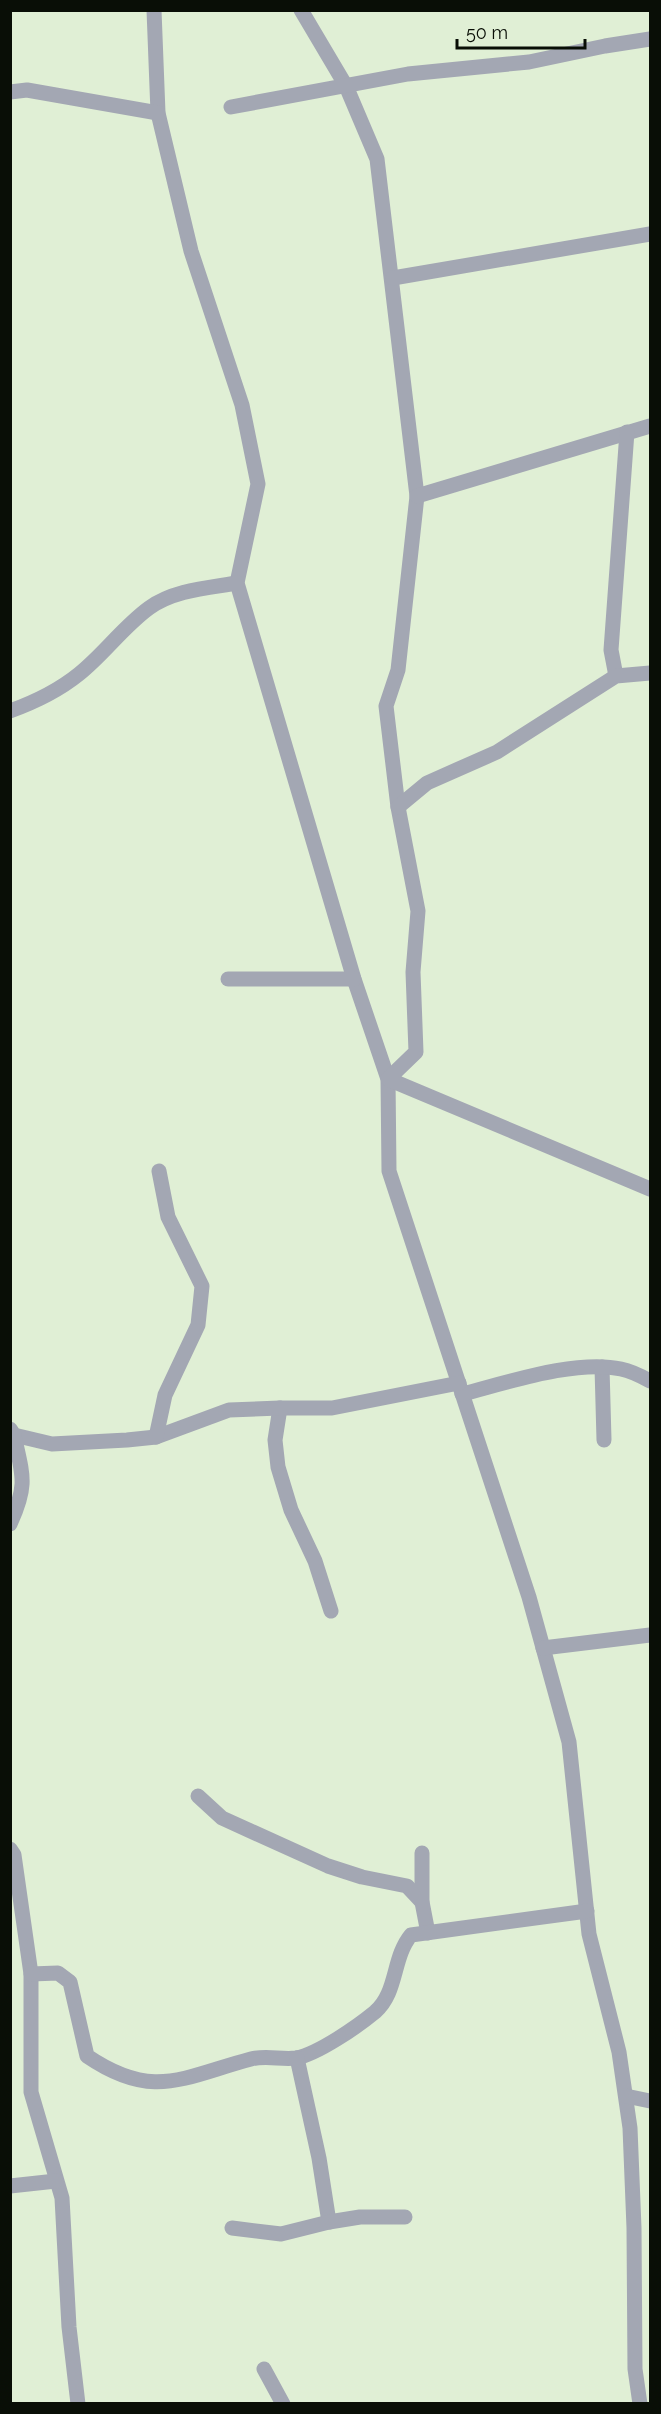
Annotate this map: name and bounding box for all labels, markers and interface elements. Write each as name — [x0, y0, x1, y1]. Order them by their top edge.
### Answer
scale bar — [457, 12, 584, 50]
text: 50 m — [466, 22, 508, 43]

